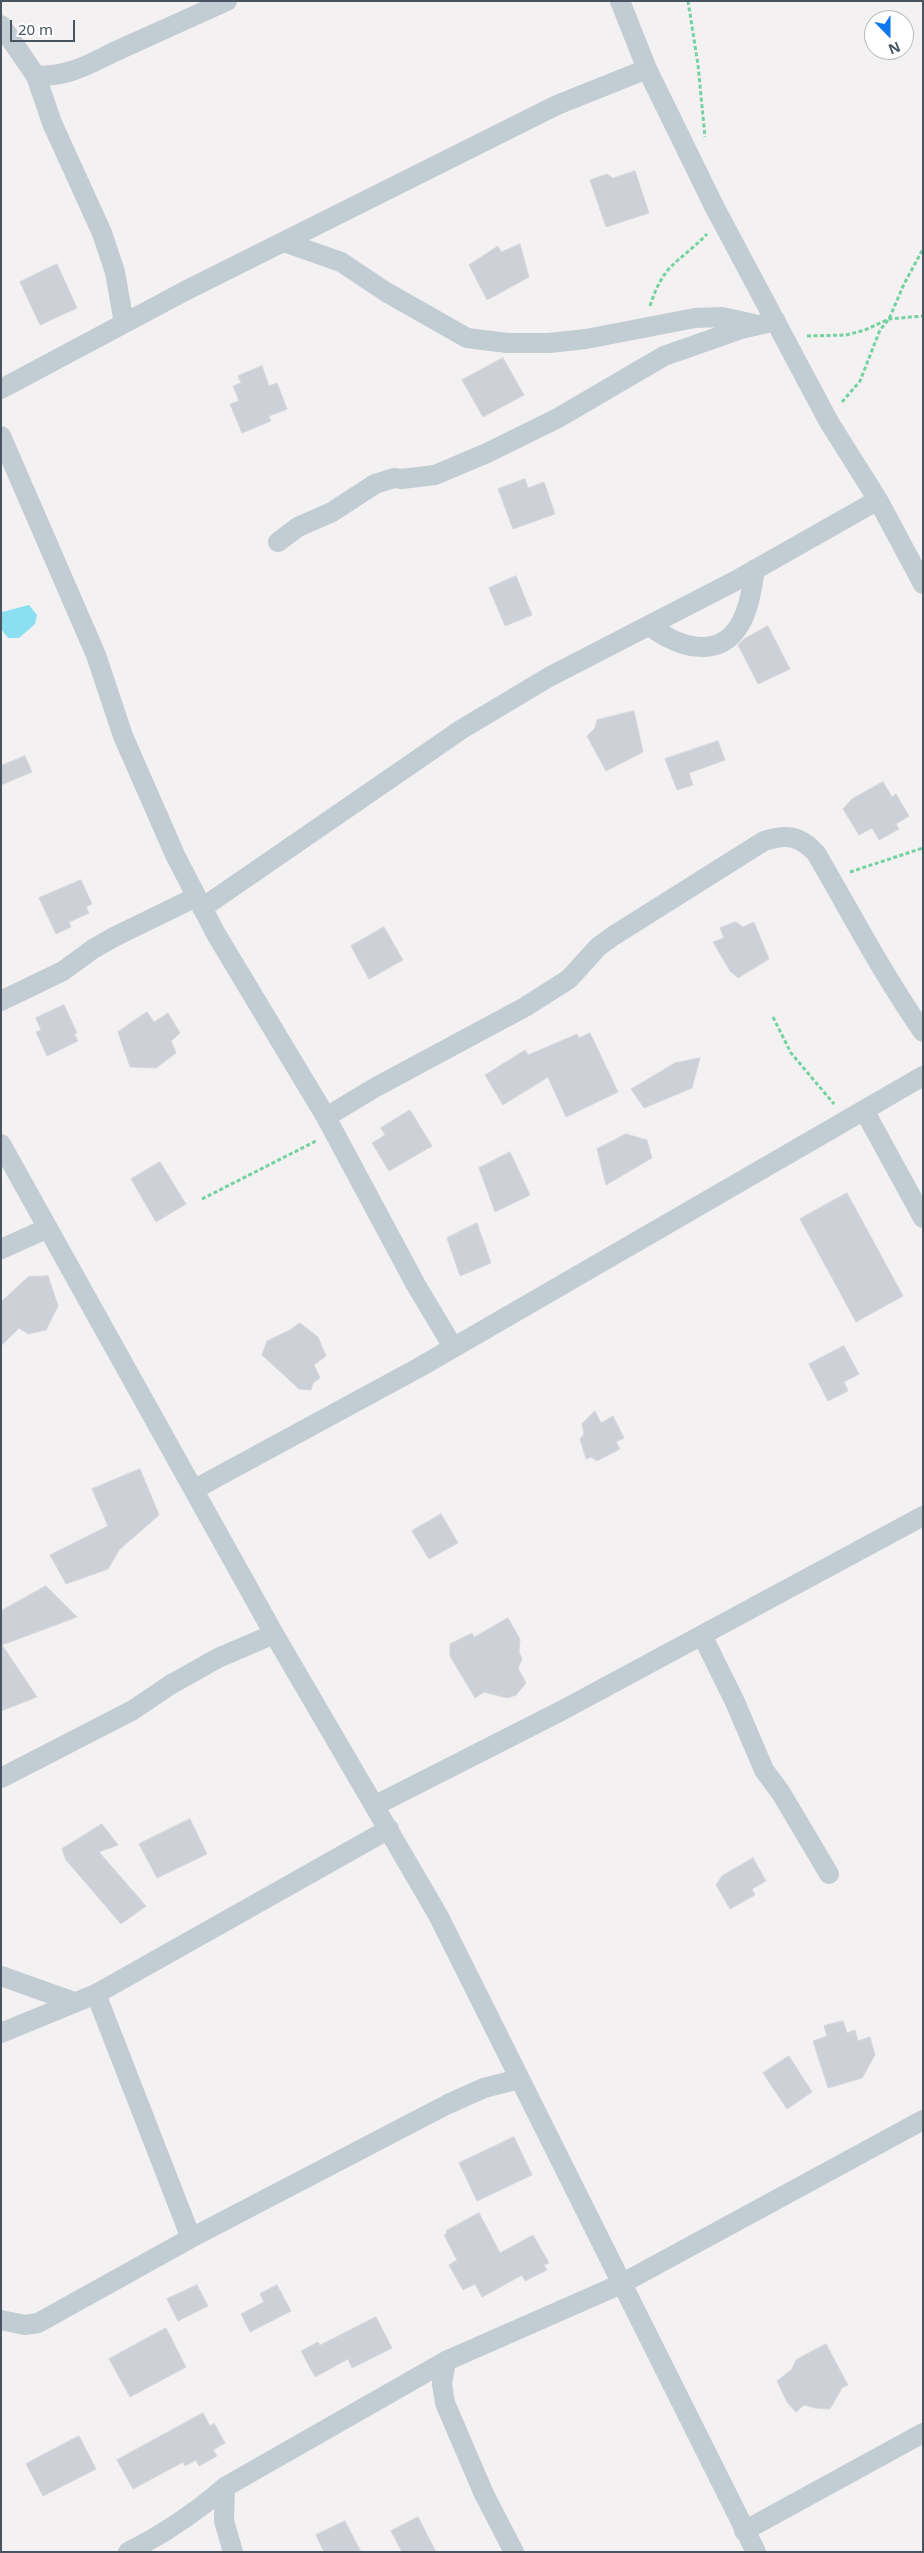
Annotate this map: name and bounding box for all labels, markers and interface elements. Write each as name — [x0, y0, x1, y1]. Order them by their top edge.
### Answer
scale bar — [12, 10, 78, 42]
north arrow — [864, 10, 914, 60]
text: 20 m — [18, 19, 53, 39]
text: N — [886, 37, 903, 59]

